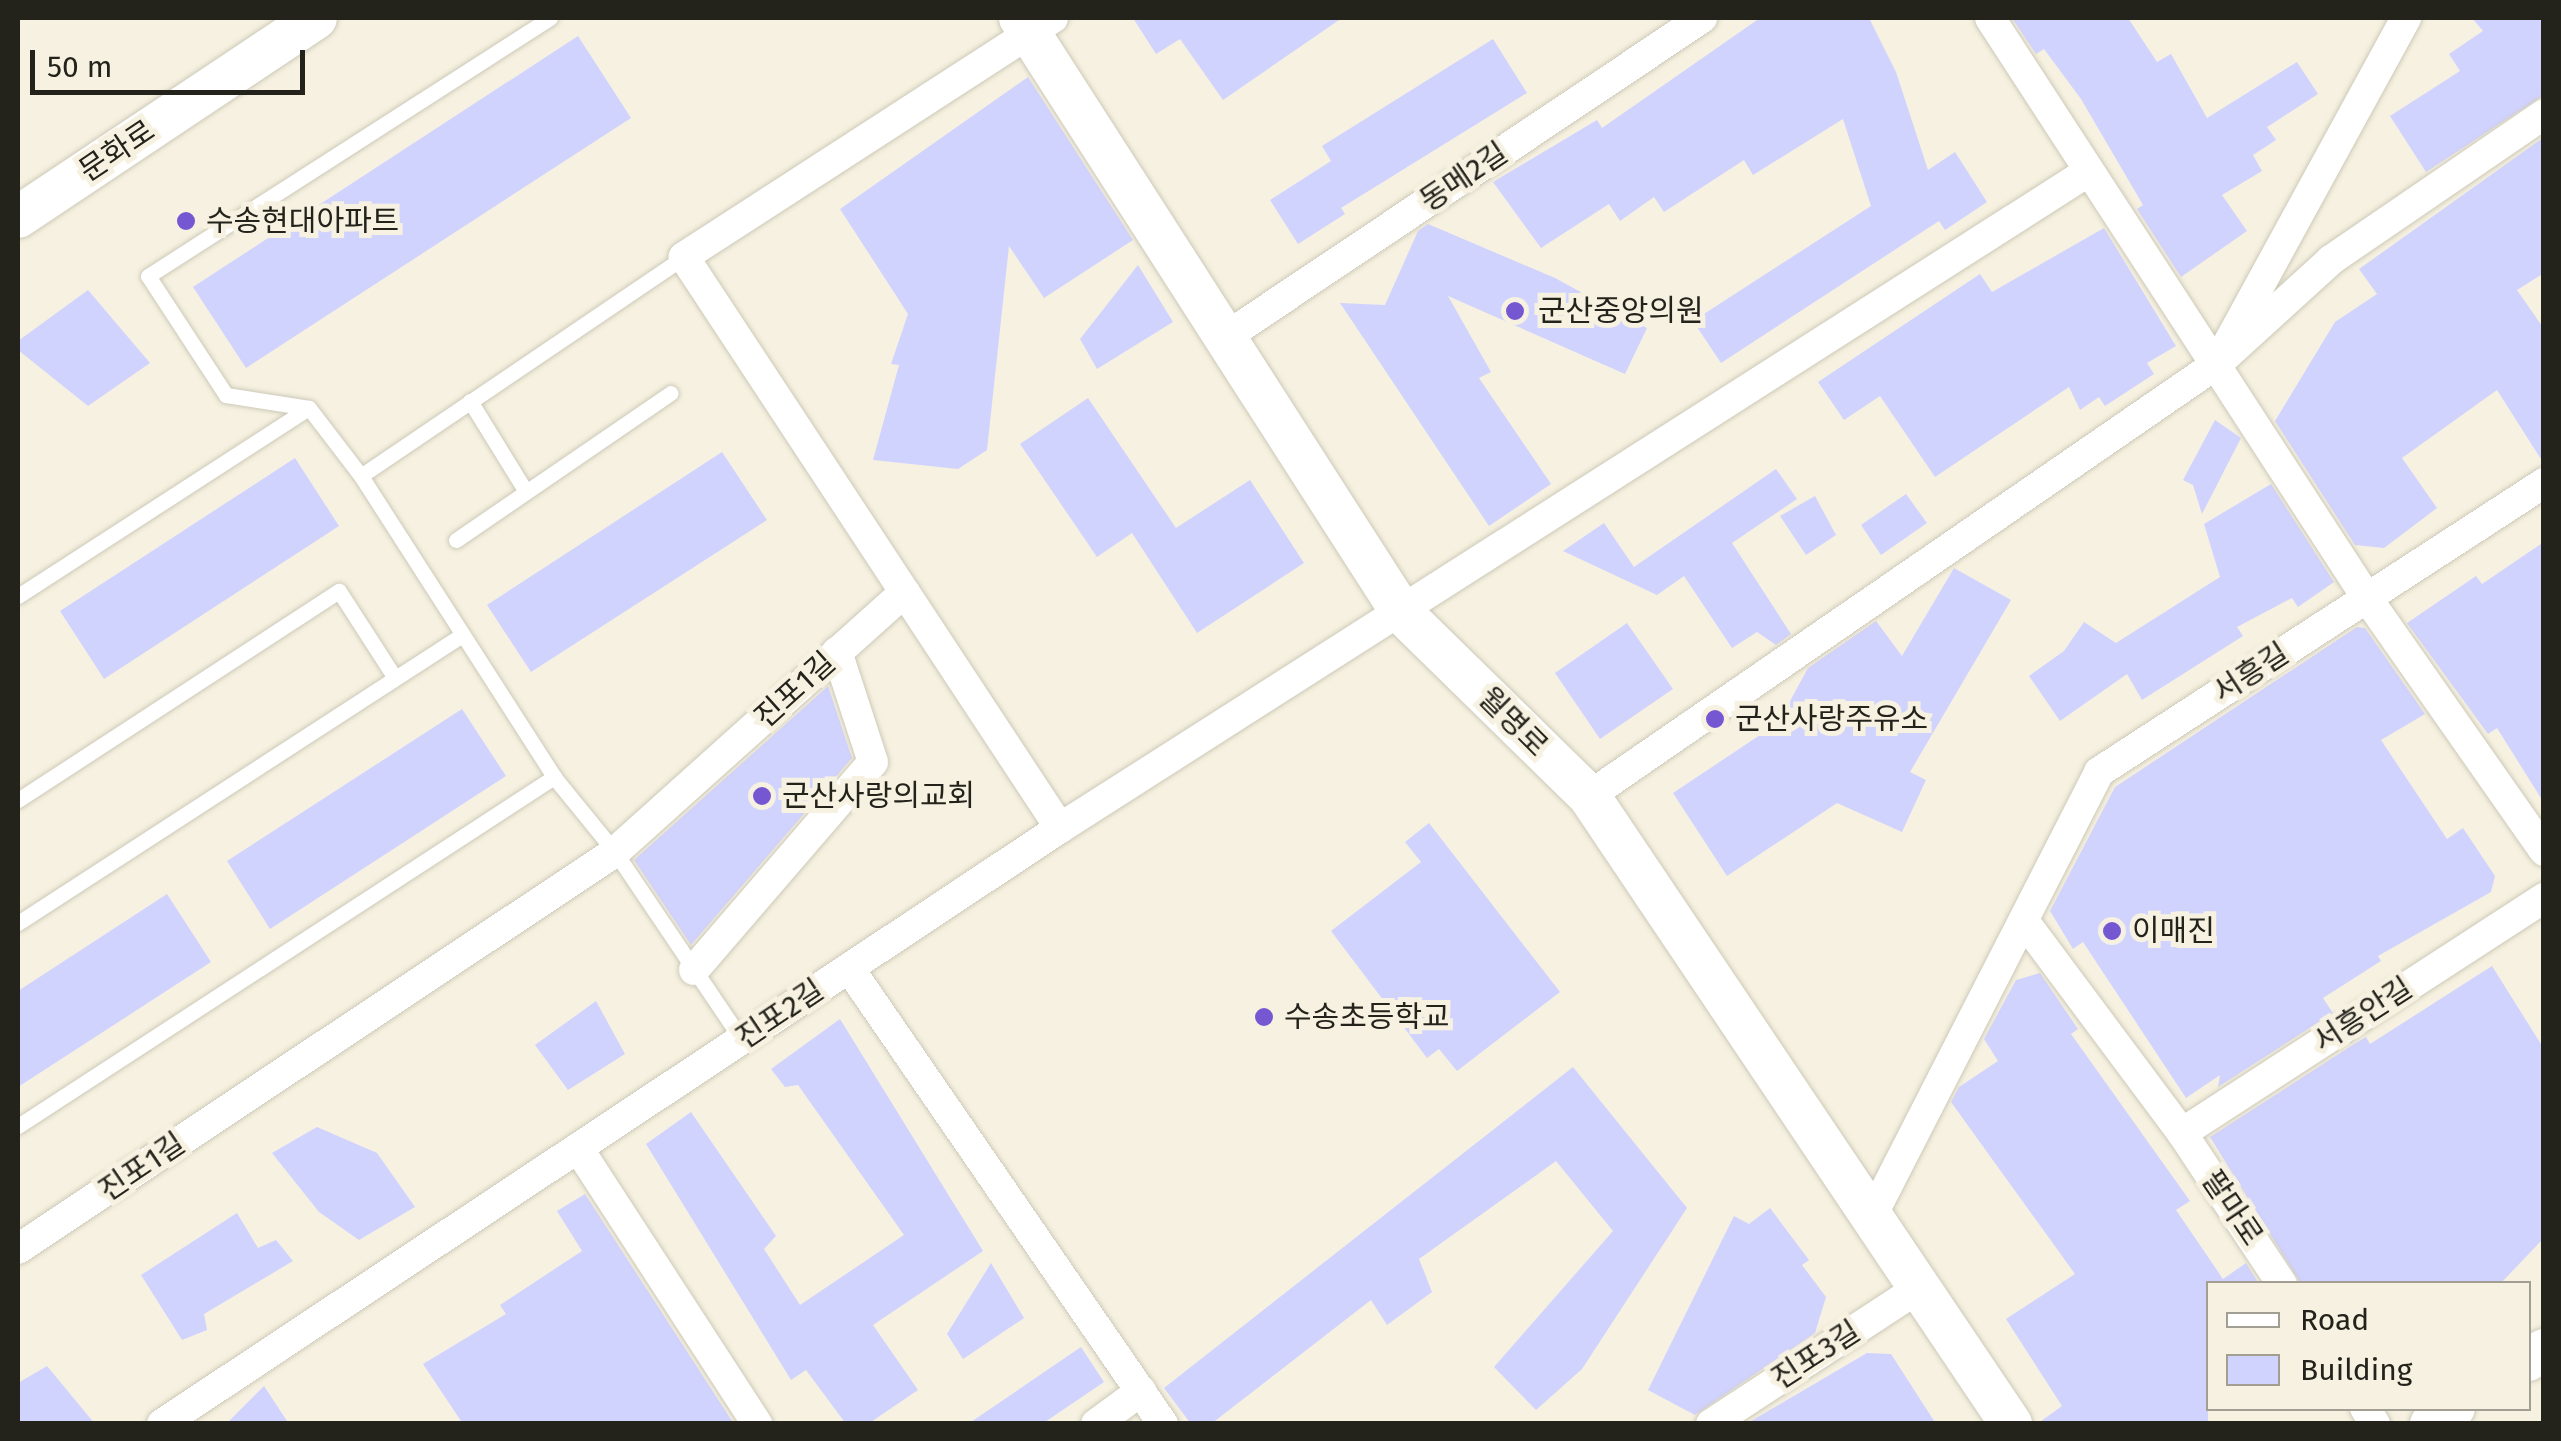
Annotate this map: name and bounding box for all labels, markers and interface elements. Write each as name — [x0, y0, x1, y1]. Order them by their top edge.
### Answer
scale bar — [35, 30, 310, 92]
text: 50 m — [47, 49, 112, 85]
street label: 문화로 — [73, 113, 161, 189]
street label: 동메2길 — [1413, 135, 1515, 219]
place label: 수송현대아파트 — [206, 203, 399, 239]
marker: 수송현대아파트 — [175, 210, 197, 232]
place label: 군산중앙의원 — [1538, 293, 1704, 329]
marker: 군산중앙의원 — [1502, 298, 1528, 324]
street label: 서흥길 — [2206, 635, 2296, 711]
street label: 진포1길 — [747, 645, 843, 735]
street label: 월명로 — [1471, 680, 1555, 764]
place label: 군산사랑주유소 — [1735, 701, 1928, 737]
marker: 군산사랑주유소 — [1704, 708, 1726, 730]
place label: 군산사랑의교회 — [782, 778, 975, 814]
marker: 군산사랑의교회 — [751, 785, 773, 807]
place label: 이매진 — [2132, 913, 2215, 949]
marker: 이매진 — [2101, 920, 2123, 942]
street label: 서흥안길 — [2307, 970, 2419, 1060]
street label: 진포2길 — [729, 972, 831, 1056]
place label: 수송초등학교 — [1284, 999, 1450, 1035]
marker: 수송초등학교 — [1253, 1006, 1275, 1028]
street label: 진포1길 — [92, 1125, 192, 1209]
street label: 팔마로 — [2194, 1164, 2270, 1252]
legend — [2206, 1281, 2531, 1411]
text: Road — [2300, 1302, 2369, 1338]
street label: 진포3길 — [1765, 1313, 1867, 1397]
text: Building — [2300, 1352, 2412, 1388]

